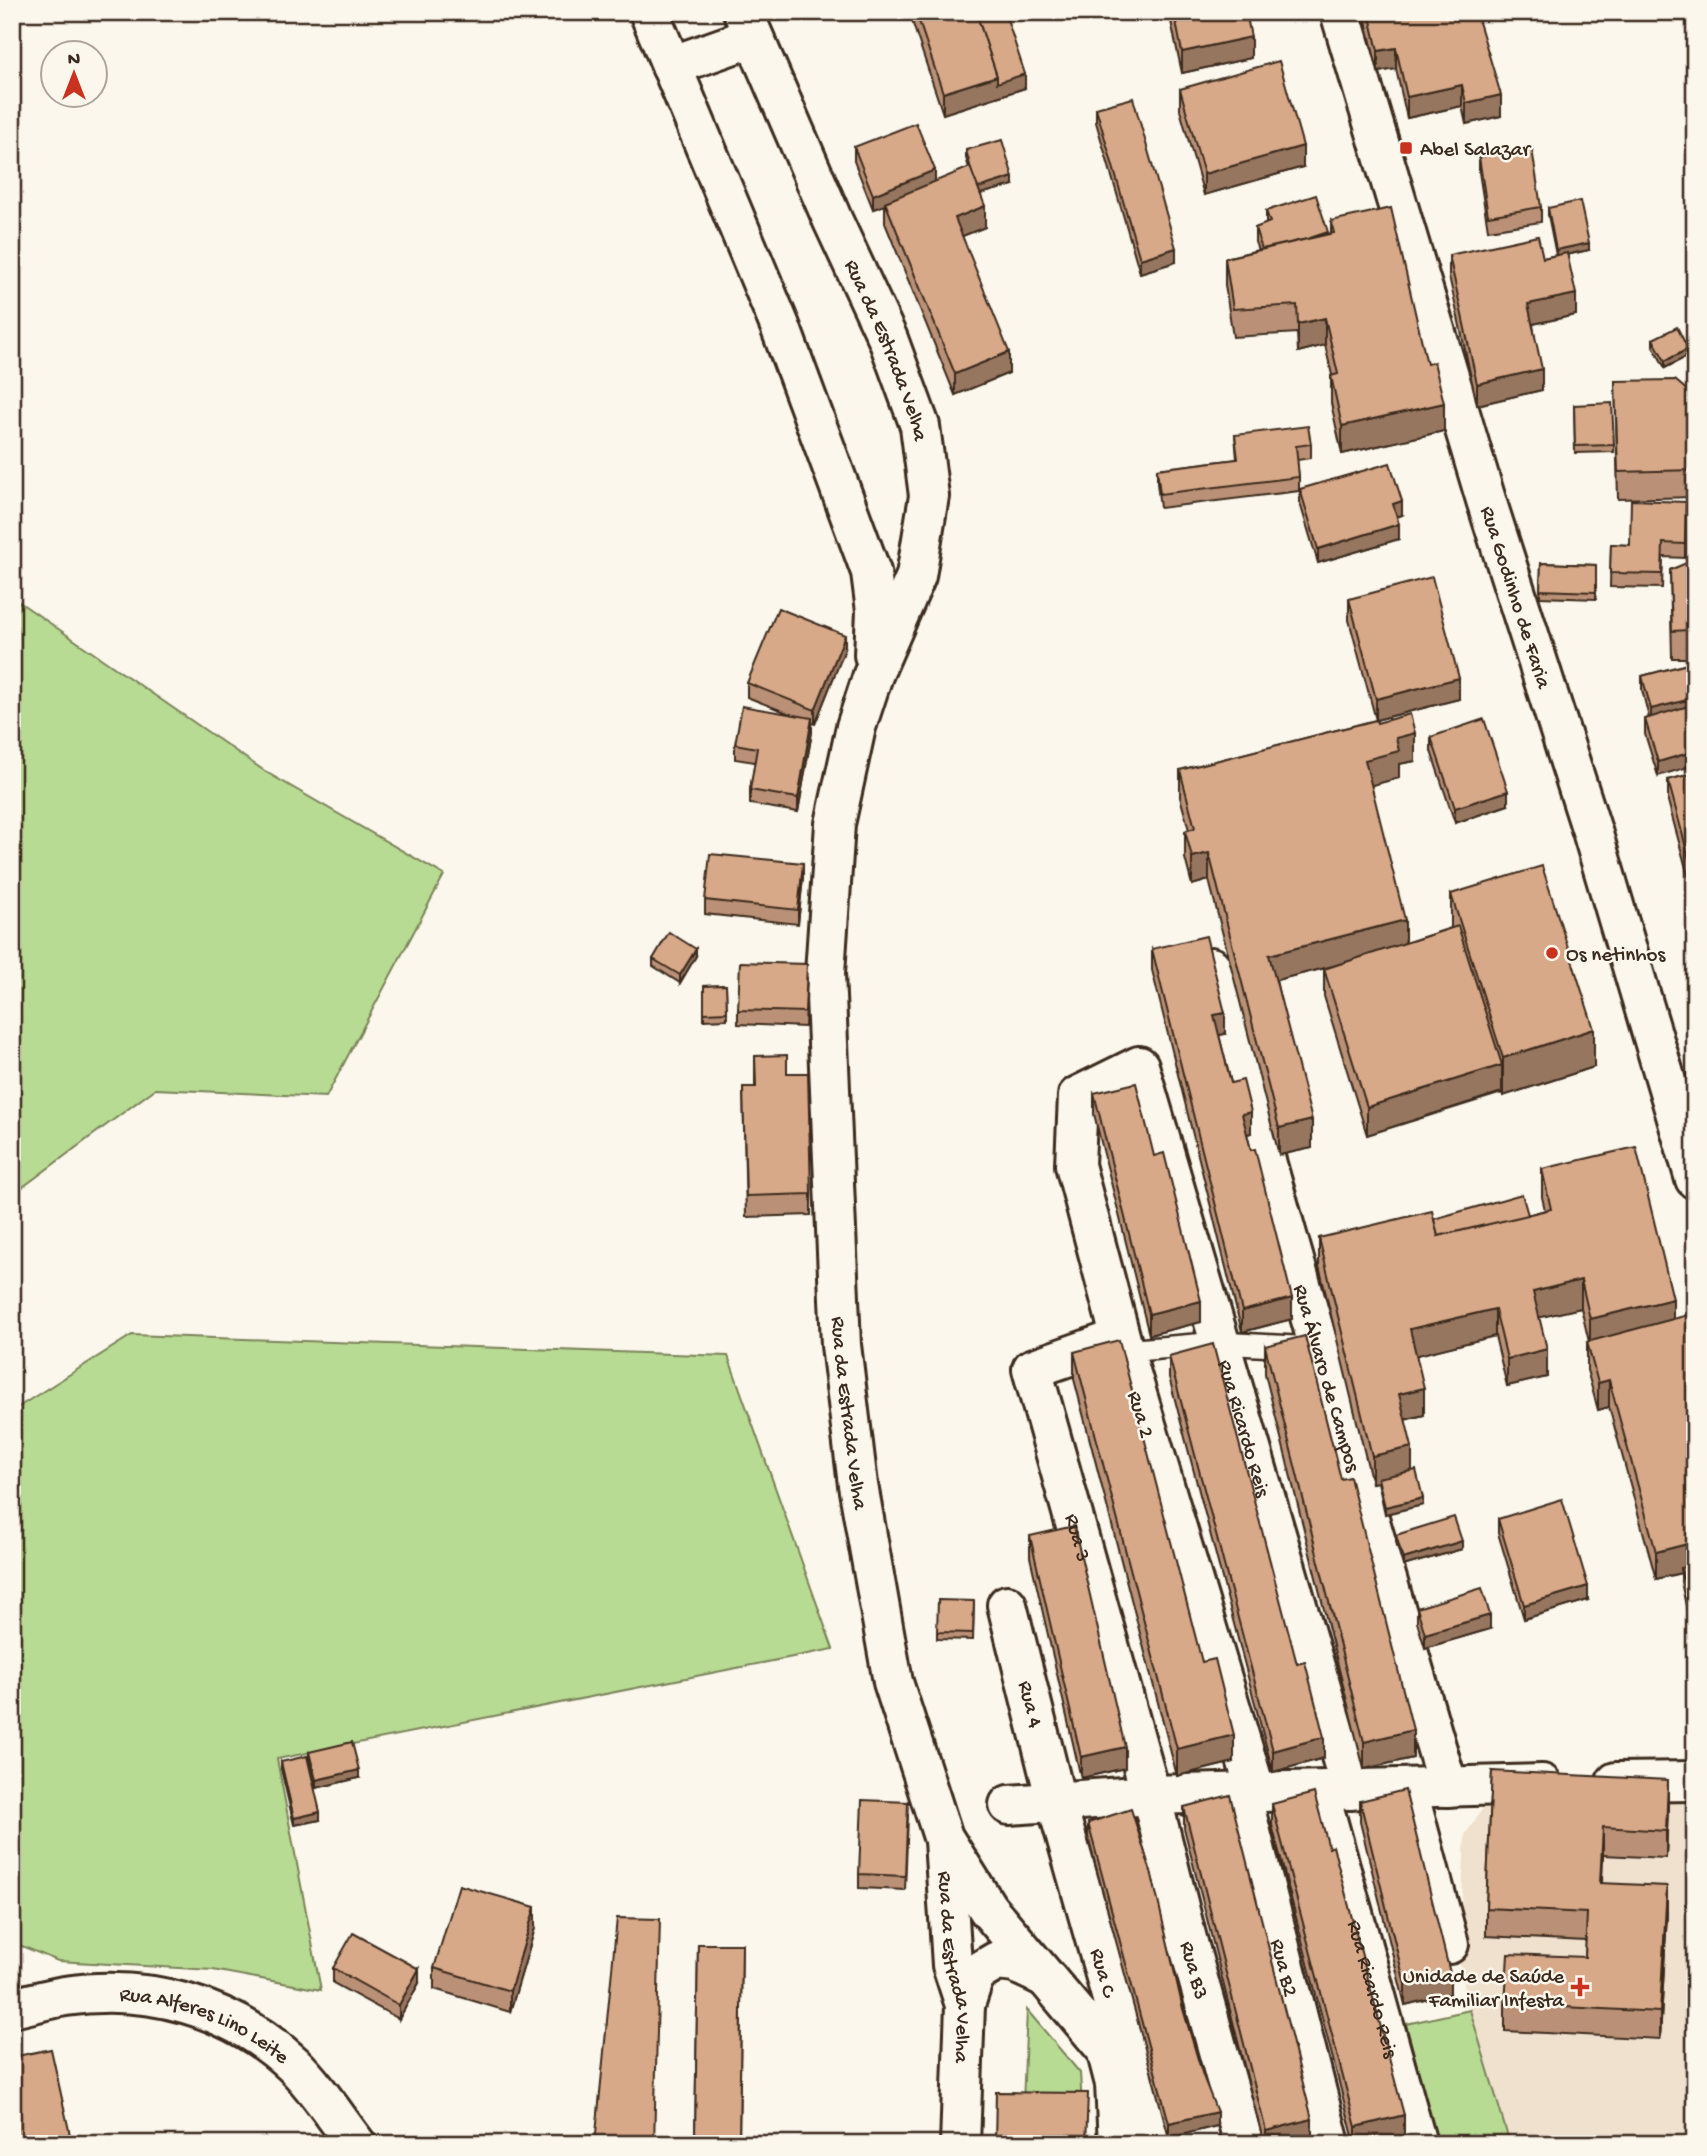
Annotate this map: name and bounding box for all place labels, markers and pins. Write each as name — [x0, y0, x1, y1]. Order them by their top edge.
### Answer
place label: Abel Salazar — [1420, 139, 1532, 164]
marker: Abel Salazar — [1398, 140, 1414, 156]
place label: Os netinhos — [1566, 944, 1666, 969]
marker: Os netinhos — [1544, 945, 1560, 961]
place label: Unidade de Saúde Familiar Infesta — [1403, 1966, 1565, 2015]
marker: Unidade de Saúde Familiar Infesta — [1570, 1977, 1590, 1997]

